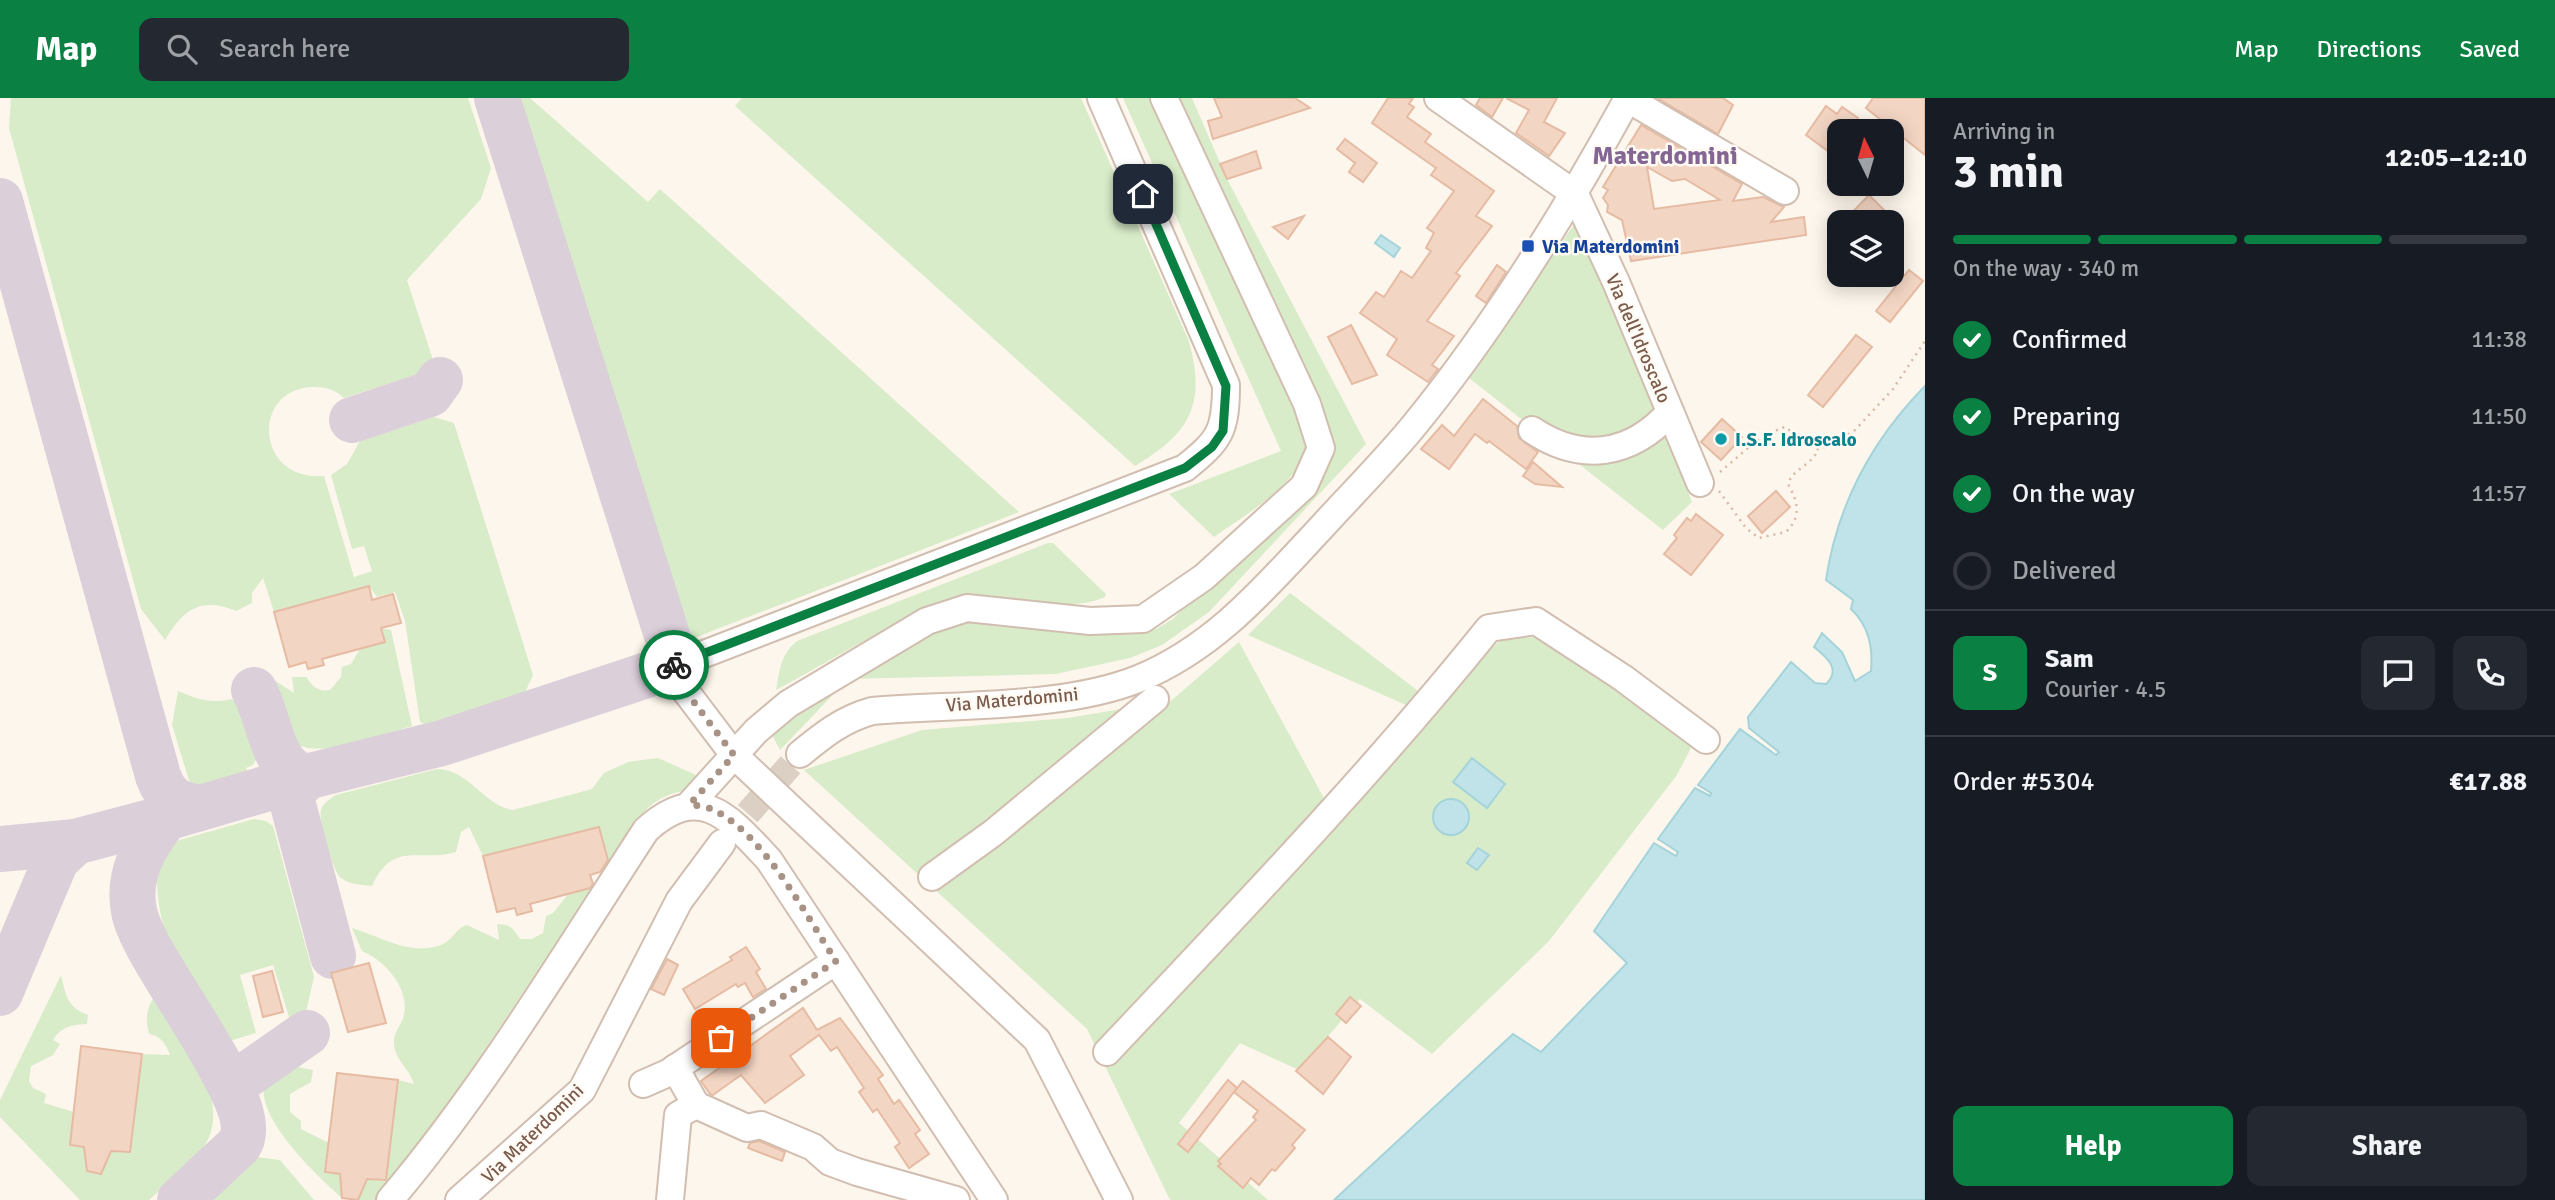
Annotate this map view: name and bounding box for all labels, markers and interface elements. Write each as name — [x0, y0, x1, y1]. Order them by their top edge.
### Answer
search box — [139, 18, 629, 81]
text: Map — [35, 29, 97, 70]
icon: search — [163, 30, 201, 68]
text: Search here — [219, 33, 350, 65]
text: Map — [2234, 34, 2279, 64]
text: Directions — [2317, 34, 2422, 64]
text: Saved — [2460, 34, 2520, 64]
text: Arriving in — [1953, 117, 2055, 146]
north arrow — [1827, 119, 1904, 196]
map controls — [1827, 119, 1904, 287]
district label: Materdomini — [1592, 140, 1738, 172]
text: 12:05–12:10 — [2385, 142, 2527, 174]
text: 3 min — [1953, 144, 2064, 200]
pin — [1113, 164, 1173, 224]
icon: home — [1124, 175, 1162, 213]
button: layers — [1827, 210, 1904, 287]
place label: Via Materdomini — [1542, 235, 1680, 259]
marker: Via Materdomini — [1520, 238, 1536, 254]
text: On the way · 340 m — [1953, 254, 2139, 283]
street label: Via dell'Idroscalo — [1600, 270, 1676, 407]
icon: check — [1953, 321, 1991, 359]
text: Confirmed — [2012, 324, 2127, 356]
text: 11:38 — [2471, 325, 2527, 354]
icon: check — [1953, 398, 1991, 436]
text: Preparing — [2012, 401, 2120, 433]
text: 11:50 — [2471, 402, 2527, 431]
place label: I.S.F. Idroscalo — [1735, 428, 1857, 452]
marker: I.S.F. Idroscalo — [1713, 431, 1729, 447]
icon: check — [1953, 475, 1991, 513]
text: On the way — [2012, 478, 2135, 510]
text: 11:57 — [2471, 479, 2527, 508]
text: Delivered — [2012, 555, 2117, 587]
courier — [639, 630, 709, 700]
button: chat — [2361, 636, 2435, 710]
button: phone — [2453, 636, 2527, 710]
text: Sam — [2045, 643, 2094, 675]
icon: bike — [655, 646, 693, 684]
text: S — [1983, 657, 1997, 689]
text: Courier · 4.5 — [2045, 675, 2166, 704]
street label: Via Materdomini — [945, 682, 1079, 718]
text: Order #5304 — [1953, 766, 2094, 798]
text: €17.88 — [2449, 766, 2527, 798]
pin — [691, 1008, 751, 1068]
icon: bag — [702, 1019, 740, 1057]
street label: Via Materdomini — [476, 1079, 589, 1189]
button: Help — [1953, 1106, 2233, 1186]
button: Share — [2247, 1106, 2527, 1186]

